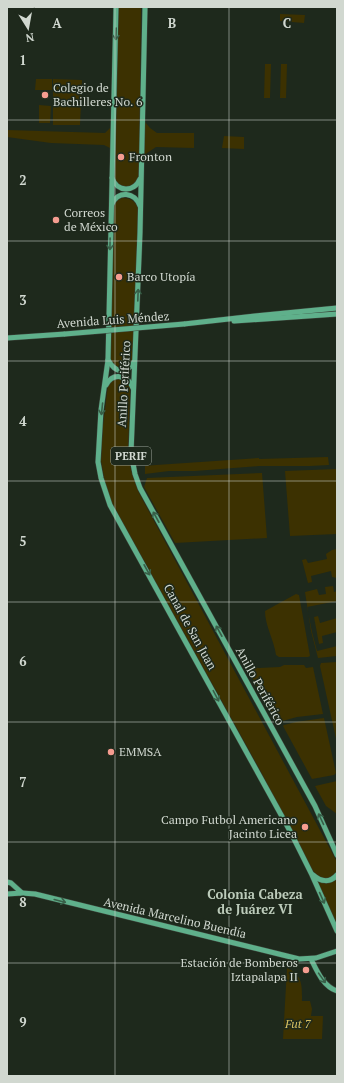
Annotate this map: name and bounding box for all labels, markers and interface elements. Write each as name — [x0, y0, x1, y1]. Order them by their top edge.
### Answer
north arrow — [8, 8, 48, 48]
text: A — [52, 14, 62, 32]
text: B — [168, 14, 176, 32]
text: C — [283, 14, 291, 32]
one-way arrow — [112, 27, 119, 40]
text: N — [24, 30, 35, 46]
text: 1 — [19, 51, 27, 69]
place label: Colegio de Bachilleres No. 6 — [53, 80, 143, 109]
marker: Colegio de Bachilleres No. 6 — [40, 90, 50, 100]
place label: Fronton — [129, 149, 172, 164]
marker: Fronton — [116, 152, 126, 162]
text: 2 — [19, 171, 27, 189]
place label: Correos de México — [64, 205, 118, 234]
marker: Correos de México — [51, 215, 61, 225]
one-way arrow — [106, 237, 114, 250]
place label: Barco Utopía — [127, 269, 196, 284]
marker: Barco Utopía — [114, 272, 124, 282]
one-way arrow — [134, 289, 142, 302]
text: 3 — [19, 291, 27, 309]
street label: Avenida Luis Méndez — [56, 308, 170, 331]
street label: Anillo Periférico — [114, 340, 133, 428]
one-way arrow — [98, 403, 106, 416]
text: 4 — [19, 412, 27, 430]
road number: PERIF — [111, 447, 151, 465]
one-way arrow — [152, 512, 159, 524]
text: 5 — [19, 532, 27, 550]
one-way arrow — [143, 564, 151, 576]
street label: Canal de San Juan — [161, 581, 220, 672]
one-way arrow — [214, 626, 222, 638]
street label: Anillo Periférico — [233, 644, 288, 728]
text: 6 — [19, 652, 27, 670]
one-way arrow — [212, 690, 220, 702]
place label: EMMSA — [119, 744, 162, 759]
marker: EMMSA — [106, 747, 116, 757]
text: 7 — [19, 773, 27, 791]
place label: Campo Futbol Americano Jacinto Licea — [161, 812, 297, 841]
one-way arrow — [317, 814, 324, 826]
marker: Campo Futbol Americano Jacinto Licea — [300, 822, 310, 832]
district label: Colonia Cabeza de Juárez VI — [207, 885, 304, 918]
one-way arrow — [319, 891, 327, 903]
text: 8 — [19, 893, 27, 911]
street label: Avenida Marcelino Buendía — [102, 894, 248, 941]
one-way arrow — [53, 897, 66, 905]
place label: Estación de Bomberos Iztapalapa II — [180, 955, 298, 984]
marker: Estación de Bomberos Iztapalapa II — [301, 965, 311, 975]
one-way arrow — [318, 972, 326, 983]
text: 9 — [19, 1013, 27, 1031]
park label: Fut 7 — [284, 1016, 312, 1031]

